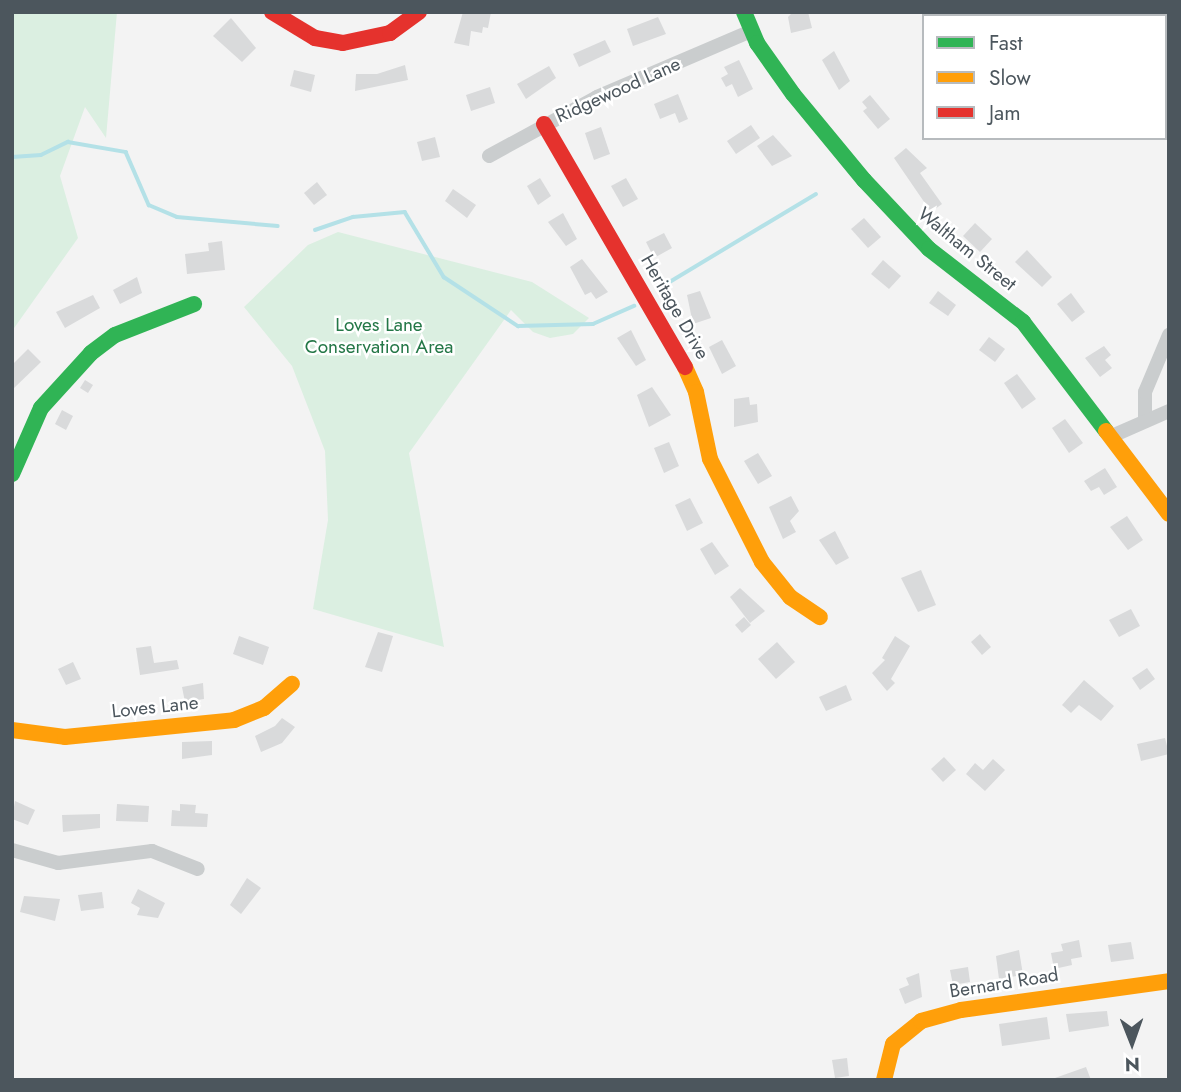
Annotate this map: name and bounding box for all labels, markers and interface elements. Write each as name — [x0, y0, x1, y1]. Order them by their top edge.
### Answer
legend — [922, 14, 1167, 140]
text: Fast — [989, 28, 1022, 58]
street label: Ridgewood Lane — [552, 52, 684, 128]
text: Slow — [989, 63, 1031, 93]
text: Jam — [989, 98, 1021, 128]
street label: Waltham Street — [913, 202, 1021, 296]
street label: Heritage Drive — [636, 251, 714, 363]
park label: Loves Lane Conservation Area — [305, 314, 453, 358]
street label: Loves Lane — [110, 691, 200, 723]
street label: Bernard Road — [948, 963, 1060, 1003]
north arrow — [1097, 1008, 1167, 1078]
text: N — [1125, 1051, 1140, 1078]

